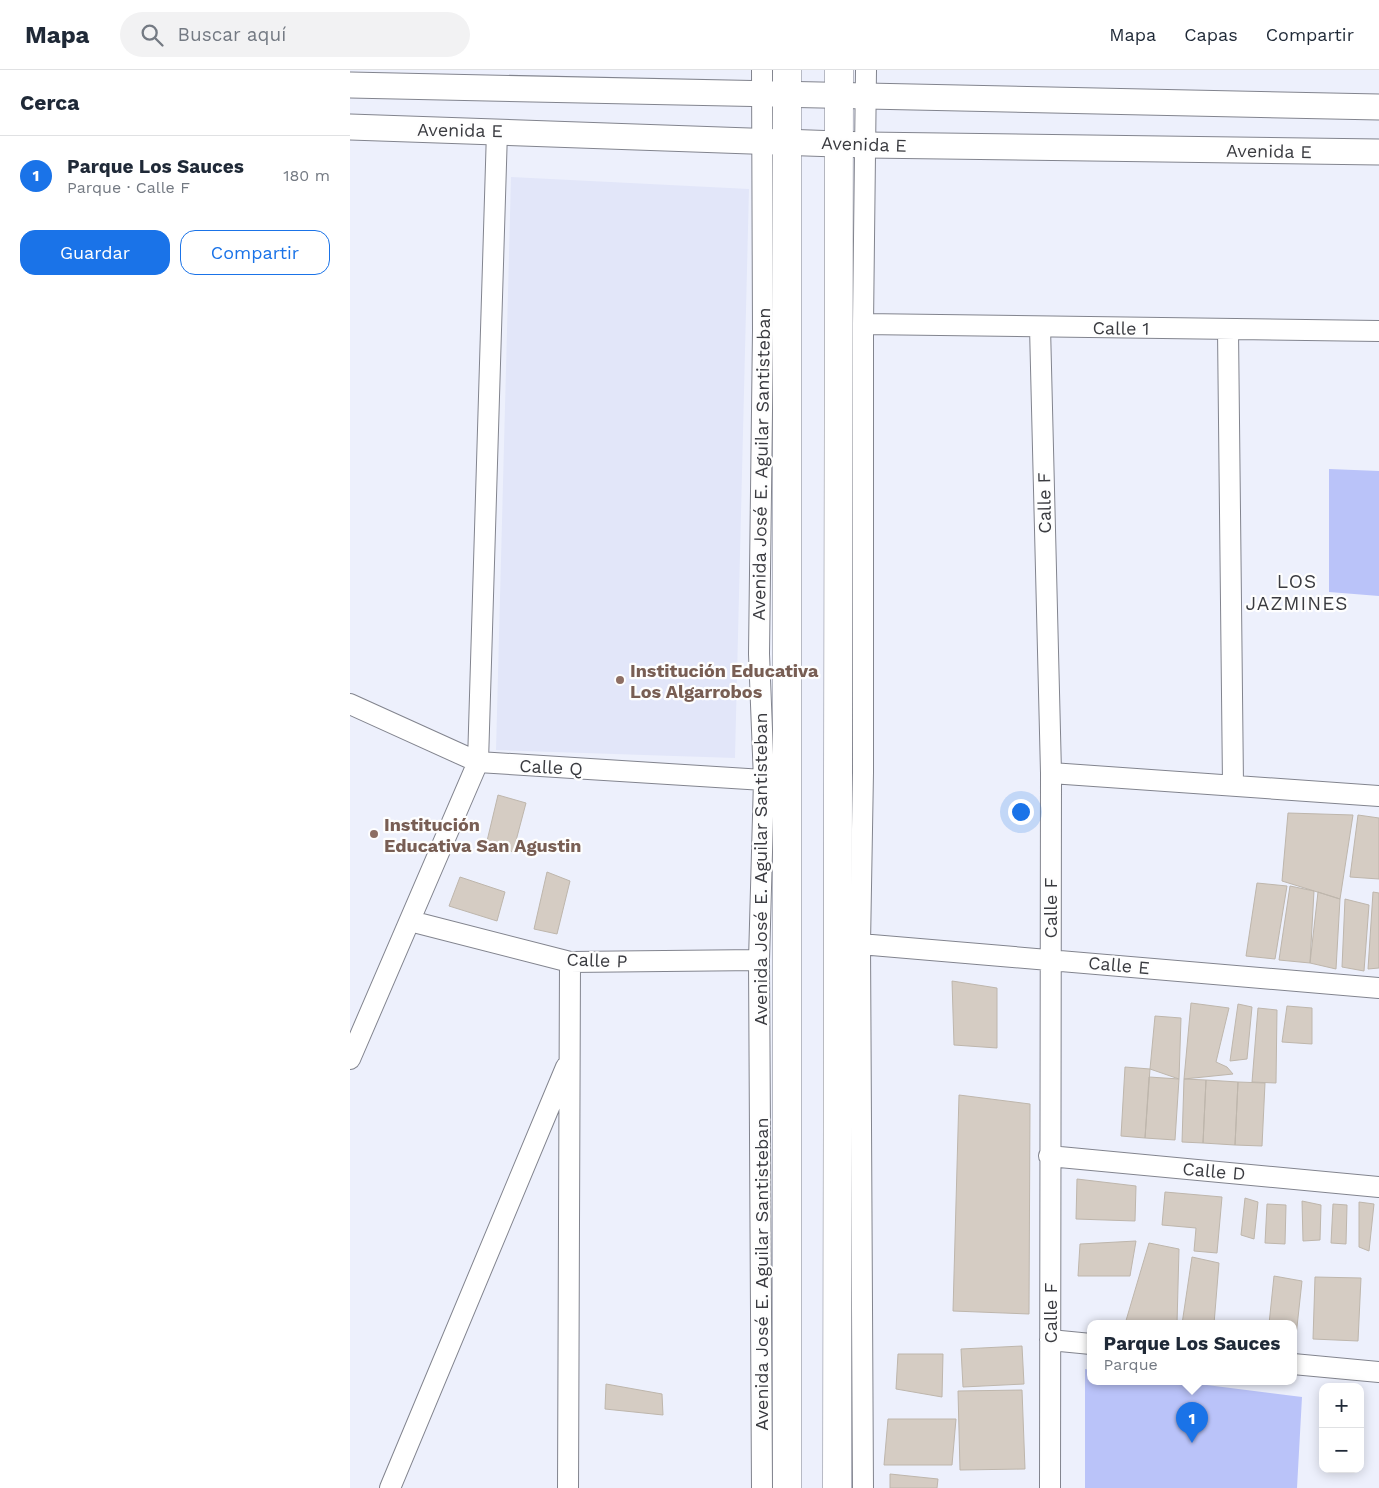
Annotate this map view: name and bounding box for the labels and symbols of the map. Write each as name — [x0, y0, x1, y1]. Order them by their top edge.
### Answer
street label: Avenida E — [417, 119, 503, 141]
street label: Avenida E — [821, 132, 907, 156]
street label: Avenida E — [1226, 140, 1312, 162]
street label: Avenida José E. Aguilar Santisteban — [748, 307, 774, 621]
street label: Calle 1 — [1092, 317, 1150, 339]
street label: Calle F — [1033, 472, 1055, 534]
district label: LOS JAZMINES — [1246, 570, 1348, 615]
place label: Institución Educativa Los Algarrobos — [630, 660, 819, 702]
marker: Institución Educativa Los Algarrobos — [614, 674, 626, 686]
street label: Avenida José E. Aguilar Santisteban — [750, 712, 771, 1026]
street label: Calle Q — [519, 755, 583, 779]
your location — [1008, 799, 1034, 825]
place label: Institución Educativa San Agustin — [384, 814, 581, 856]
marker: Institución Educativa San Agustin — [368, 828, 380, 840]
street label: Calle F — [1040, 877, 1061, 939]
street label: Calle P — [566, 948, 628, 972]
street label: Calle E — [1087, 952, 1151, 978]
street label: Avenida José E. Aguilar Santisteban — [751, 1117, 772, 1431]
street label: Calle D — [1182, 1158, 1246, 1184]
street label: Calle F — [1040, 1282, 1061, 1344]
pin: 1 — [1176, 1402, 1208, 1443]

